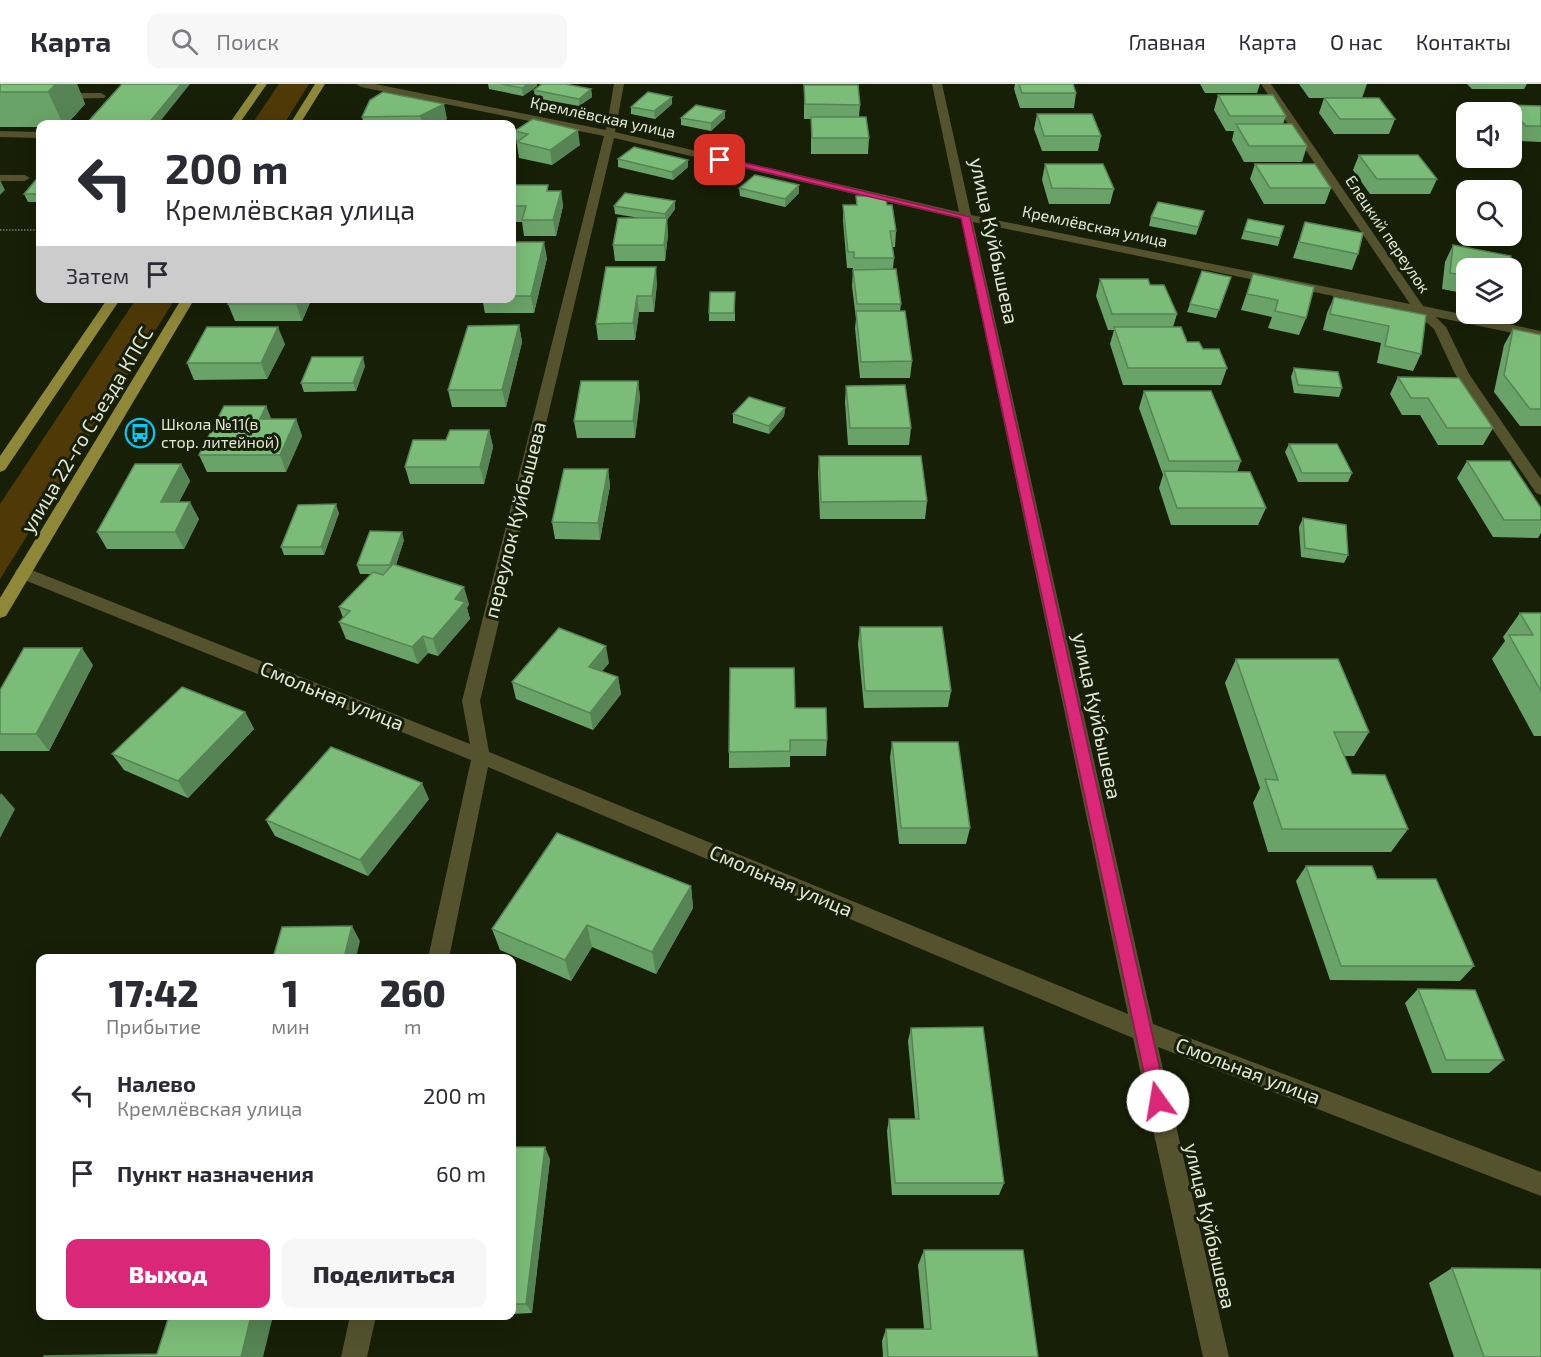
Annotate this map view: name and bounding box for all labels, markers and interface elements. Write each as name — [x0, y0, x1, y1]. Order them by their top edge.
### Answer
search box — [147, 14, 567, 68]
text: Карта — [30, 24, 111, 58]
icon: search — [168, 25, 201, 58]
text: Поиск — [216, 28, 279, 54]
text: Главная — [1129, 29, 1206, 54]
text: Карта — [1239, 29, 1297, 54]
text: О нас — [1330, 29, 1383, 54]
text: Контакты — [1416, 29, 1511, 54]
street label: Кремлёвская улица — [528, 92, 678, 142]
map controls — [1456, 102, 1522, 324]
button: sound — [1456, 102, 1522, 168]
pin — [694, 134, 745, 185]
text: 200 m — [165, 142, 288, 192]
icon: arrive — [703, 143, 736, 176]
icon: left — [66, 144, 144, 222]
street label: улица Куйбышева — [965, 155, 1024, 326]
street label: Елецкий переулок — [1341, 171, 1435, 297]
button: search — [1456, 180, 1522, 246]
text: Кремлёвская улица — [165, 193, 415, 225]
street label: Кремлёвская улица — [1020, 201, 1170, 251]
icon: arrive — [141, 258, 174, 291]
button: layers — [1456, 258, 1522, 324]
text: Затем — [66, 262, 129, 288]
street label: улица 22-го Съезда КПСС — [15, 322, 158, 538]
place label: Школа №11(в стор. литейной) — [161, 414, 279, 451]
bus stop icon: Школа №11(в стор. литейной) — [124, 417, 156, 449]
street label: переулок Куйбышева — [478, 419, 551, 621]
street label: улица Куйбышева — [1068, 630, 1127, 801]
street label: Смольная улица — [257, 655, 408, 736]
street label: Смольная улица — [706, 839, 856, 922]
text: 17:42 — [109, 971, 199, 1014]
text: 1 — [282, 971, 299, 1014]
text: 260 — [380, 971, 446, 1014]
text: Прибытие — [106, 1014, 201, 1038]
text: мин — [271, 1014, 310, 1038]
text: m — [404, 1014, 422, 1038]
street label: Смольная улица — [1172, 1031, 1324, 1110]
position arrow — [1126, 1069, 1190, 1133]
text: Налево — [117, 1070, 196, 1096]
icon: left — [66, 1079, 99, 1112]
text: 200 m — [423, 1082, 486, 1108]
text: Кремлёвская улица — [117, 1096, 302, 1120]
street label: улица Куйбышева — [1179, 1141, 1242, 1311]
icon: arrive — [66, 1157, 99, 1190]
text: Пункт назначения — [117, 1160, 314, 1186]
text: 60 m — [436, 1160, 486, 1186]
button: Выход — [66, 1239, 270, 1308]
button: Поделиться — [282, 1239, 486, 1308]

